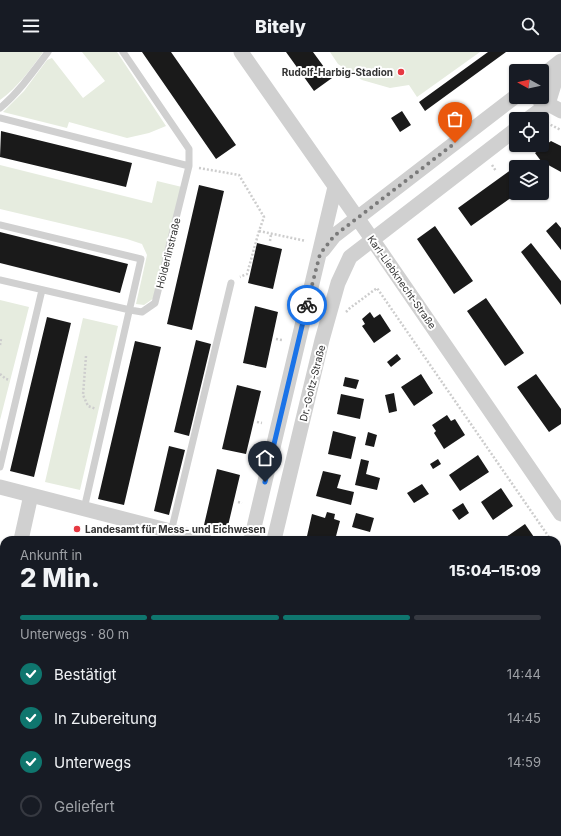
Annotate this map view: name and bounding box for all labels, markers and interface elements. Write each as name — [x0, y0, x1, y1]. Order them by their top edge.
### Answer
icon: menu — [20, 15, 42, 37]
icon: search — [519, 15, 541, 37]
text: Bitely — [255, 16, 306, 37]
north arrow — [509, 64, 549, 104]
map controls — [509, 64, 549, 200]
place label: Rudolf-Harbig-Stadion — [282, 66, 393, 79]
marker: Rudolf-Harbig-Stadion — [396, 67, 406, 77]
pin — [438, 102, 472, 143]
icon: bag — [444, 108, 466, 130]
button: locate — [509, 112, 549, 152]
button: layers — [509, 160, 549, 200]
street label: Hölderlinstraße — [153, 216, 183, 290]
street label: Karl-Liebknecht-Straße — [365, 233, 439, 331]
courier — [287, 285, 327, 325]
icon: bike — [296, 294, 318, 316]
street label: Dr.-Goltz-Straße — [297, 343, 327, 422]
pin — [248, 441, 282, 482]
icon: home — [254, 447, 276, 469]
place label: Landesamt für Mess- und Eichwesen — [85, 523, 266, 535]
marker: Landesamt für Mess- und Eichwesen — [72, 524, 82, 534]
text: Ankunft in — [20, 547, 82, 563]
text: 15:04–15:09 — [449, 561, 541, 580]
text: 2 Min. — [20, 562, 100, 593]
text: Unterwegs · 80 m — [20, 626, 129, 642]
icon: check — [20, 663, 42, 685]
text: Bestätigt — [54, 665, 117, 684]
text: 14:44 — [507, 666, 541, 682]
icon: check — [20, 707, 42, 729]
text: In Zubereitung — [54, 709, 157, 728]
text: 14:45 — [507, 710, 541, 726]
icon: check — [20, 751, 42, 773]
text: Unterwegs — [54, 753, 131, 772]
text: 14:59 — [508, 754, 541, 770]
text: Geliefert — [54, 797, 115, 816]

